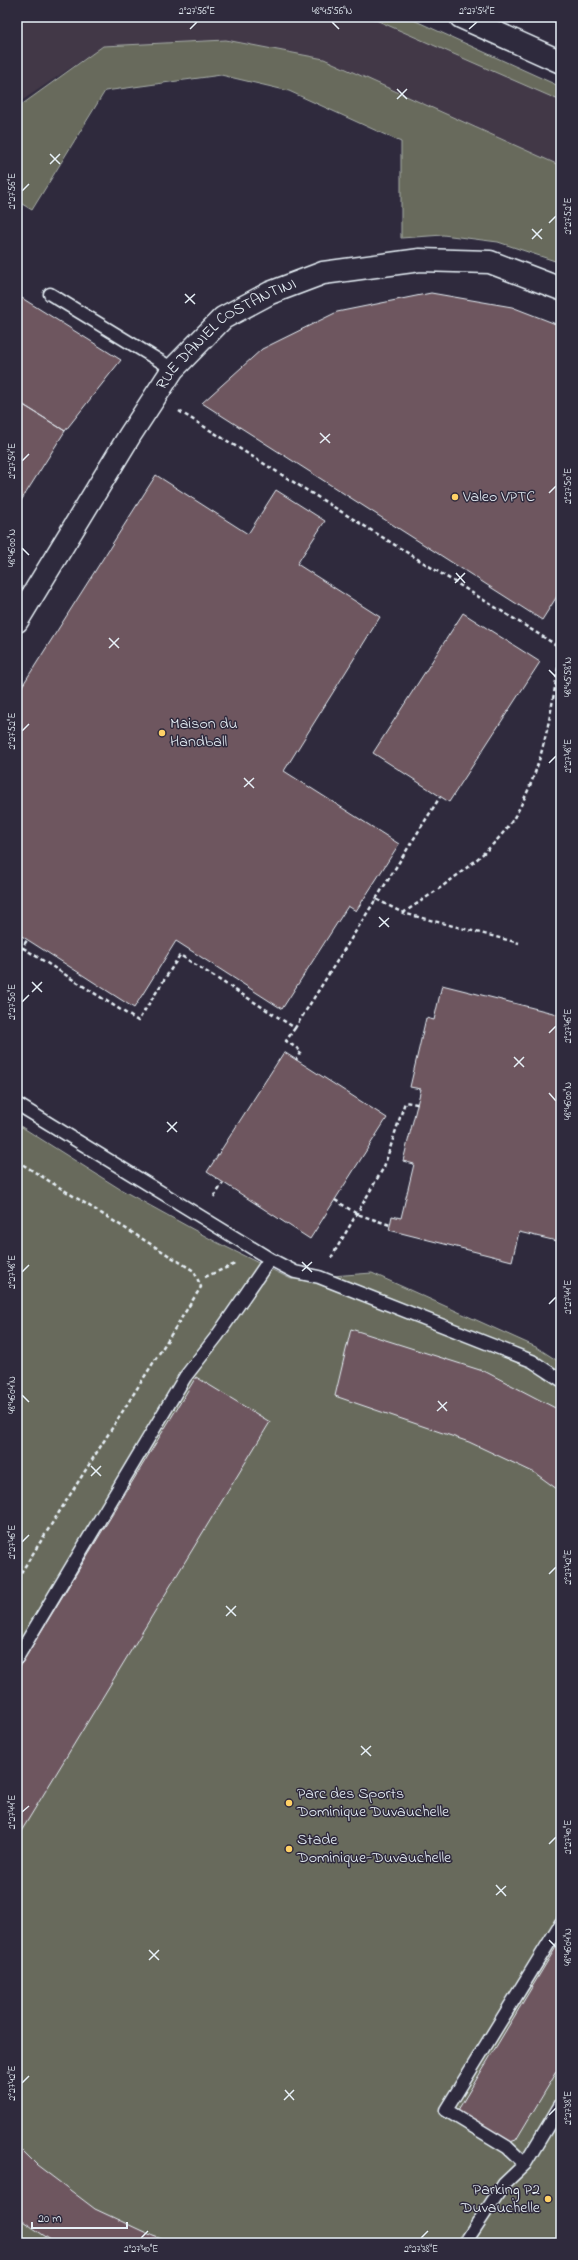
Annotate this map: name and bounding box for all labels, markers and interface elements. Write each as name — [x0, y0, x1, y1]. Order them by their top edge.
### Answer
text: 2°27'56"E — [179, 4, 215, 19]
text: 48°45'56"N — [312, 4, 353, 19]
text: 2°27'54"E — [459, 4, 495, 19]
text: 2°27'56"E — [5, 173, 20, 209]
text: 2°27'52"E — [561, 198, 576, 234]
street label: RUE DANIEL COSTANTINI — [150, 272, 300, 395]
text: 2°27'54"E — [5, 443, 20, 479]
text: 2°27'50"E — [561, 468, 576, 504]
place label: Valeo VPTC — [462, 485, 535, 509]
marker: Valeo VPTC — [450, 492, 460, 502]
text: 48°46'00"N — [5, 529, 20, 567]
text: 48°45'58"N — [561, 657, 576, 697]
place label: Maison du Handball — [170, 712, 238, 754]
text: 2°27'52"E — [5, 713, 20, 749]
marker: Maison du Handball — [157, 728, 167, 738]
text: 2°27'48"E — [561, 739, 576, 773]
text: 2°27'50"E — [5, 984, 20, 1020]
text: 2°27'46"E — [561, 1009, 576, 1043]
text: 48°46'00"N — [561, 1082, 576, 1120]
text: 2°27'48"E — [5, 1255, 20, 1289]
text: 2°27'44"E — [561, 1280, 576, 1314]
text: 48°46'04"N — [5, 1376, 20, 1414]
text: 2°27'46"E — [5, 1525, 20, 1559]
text: 2°27'42"E — [561, 1549, 576, 1585]
place label: Parc des Sports Dominique Duvauchelle — [296, 1782, 450, 1824]
text: 2°27'44"E — [5, 1795, 20, 1829]
marker: Parc des Sports Dominique Duvauchelle — [284, 1798, 294, 1808]
text: 2°27'40"E — [561, 1820, 576, 1854]
place label: Stade Dominique-Duvauchelle — [296, 1828, 452, 1870]
marker: Stade Dominique-Duvauchelle — [284, 1844, 294, 1854]
text: 48°46'04"N — [561, 1928, 576, 1966]
text: 2°27'42"E — [5, 2065, 20, 2101]
text: 2°27'38"E — [561, 2091, 576, 2125]
place label: Parking P2 Duvauchelle — [460, 2178, 541, 2220]
marker: Parking P2 Duvauchelle — [543, 2194, 553, 2204]
scale bar — [32, 2204, 127, 2230]
text: 20 m — [38, 2210, 61, 2228]
text: 2°27'40"E — [124, 2242, 158, 2257]
text: 2°27'38"E — [404, 2242, 438, 2257]

